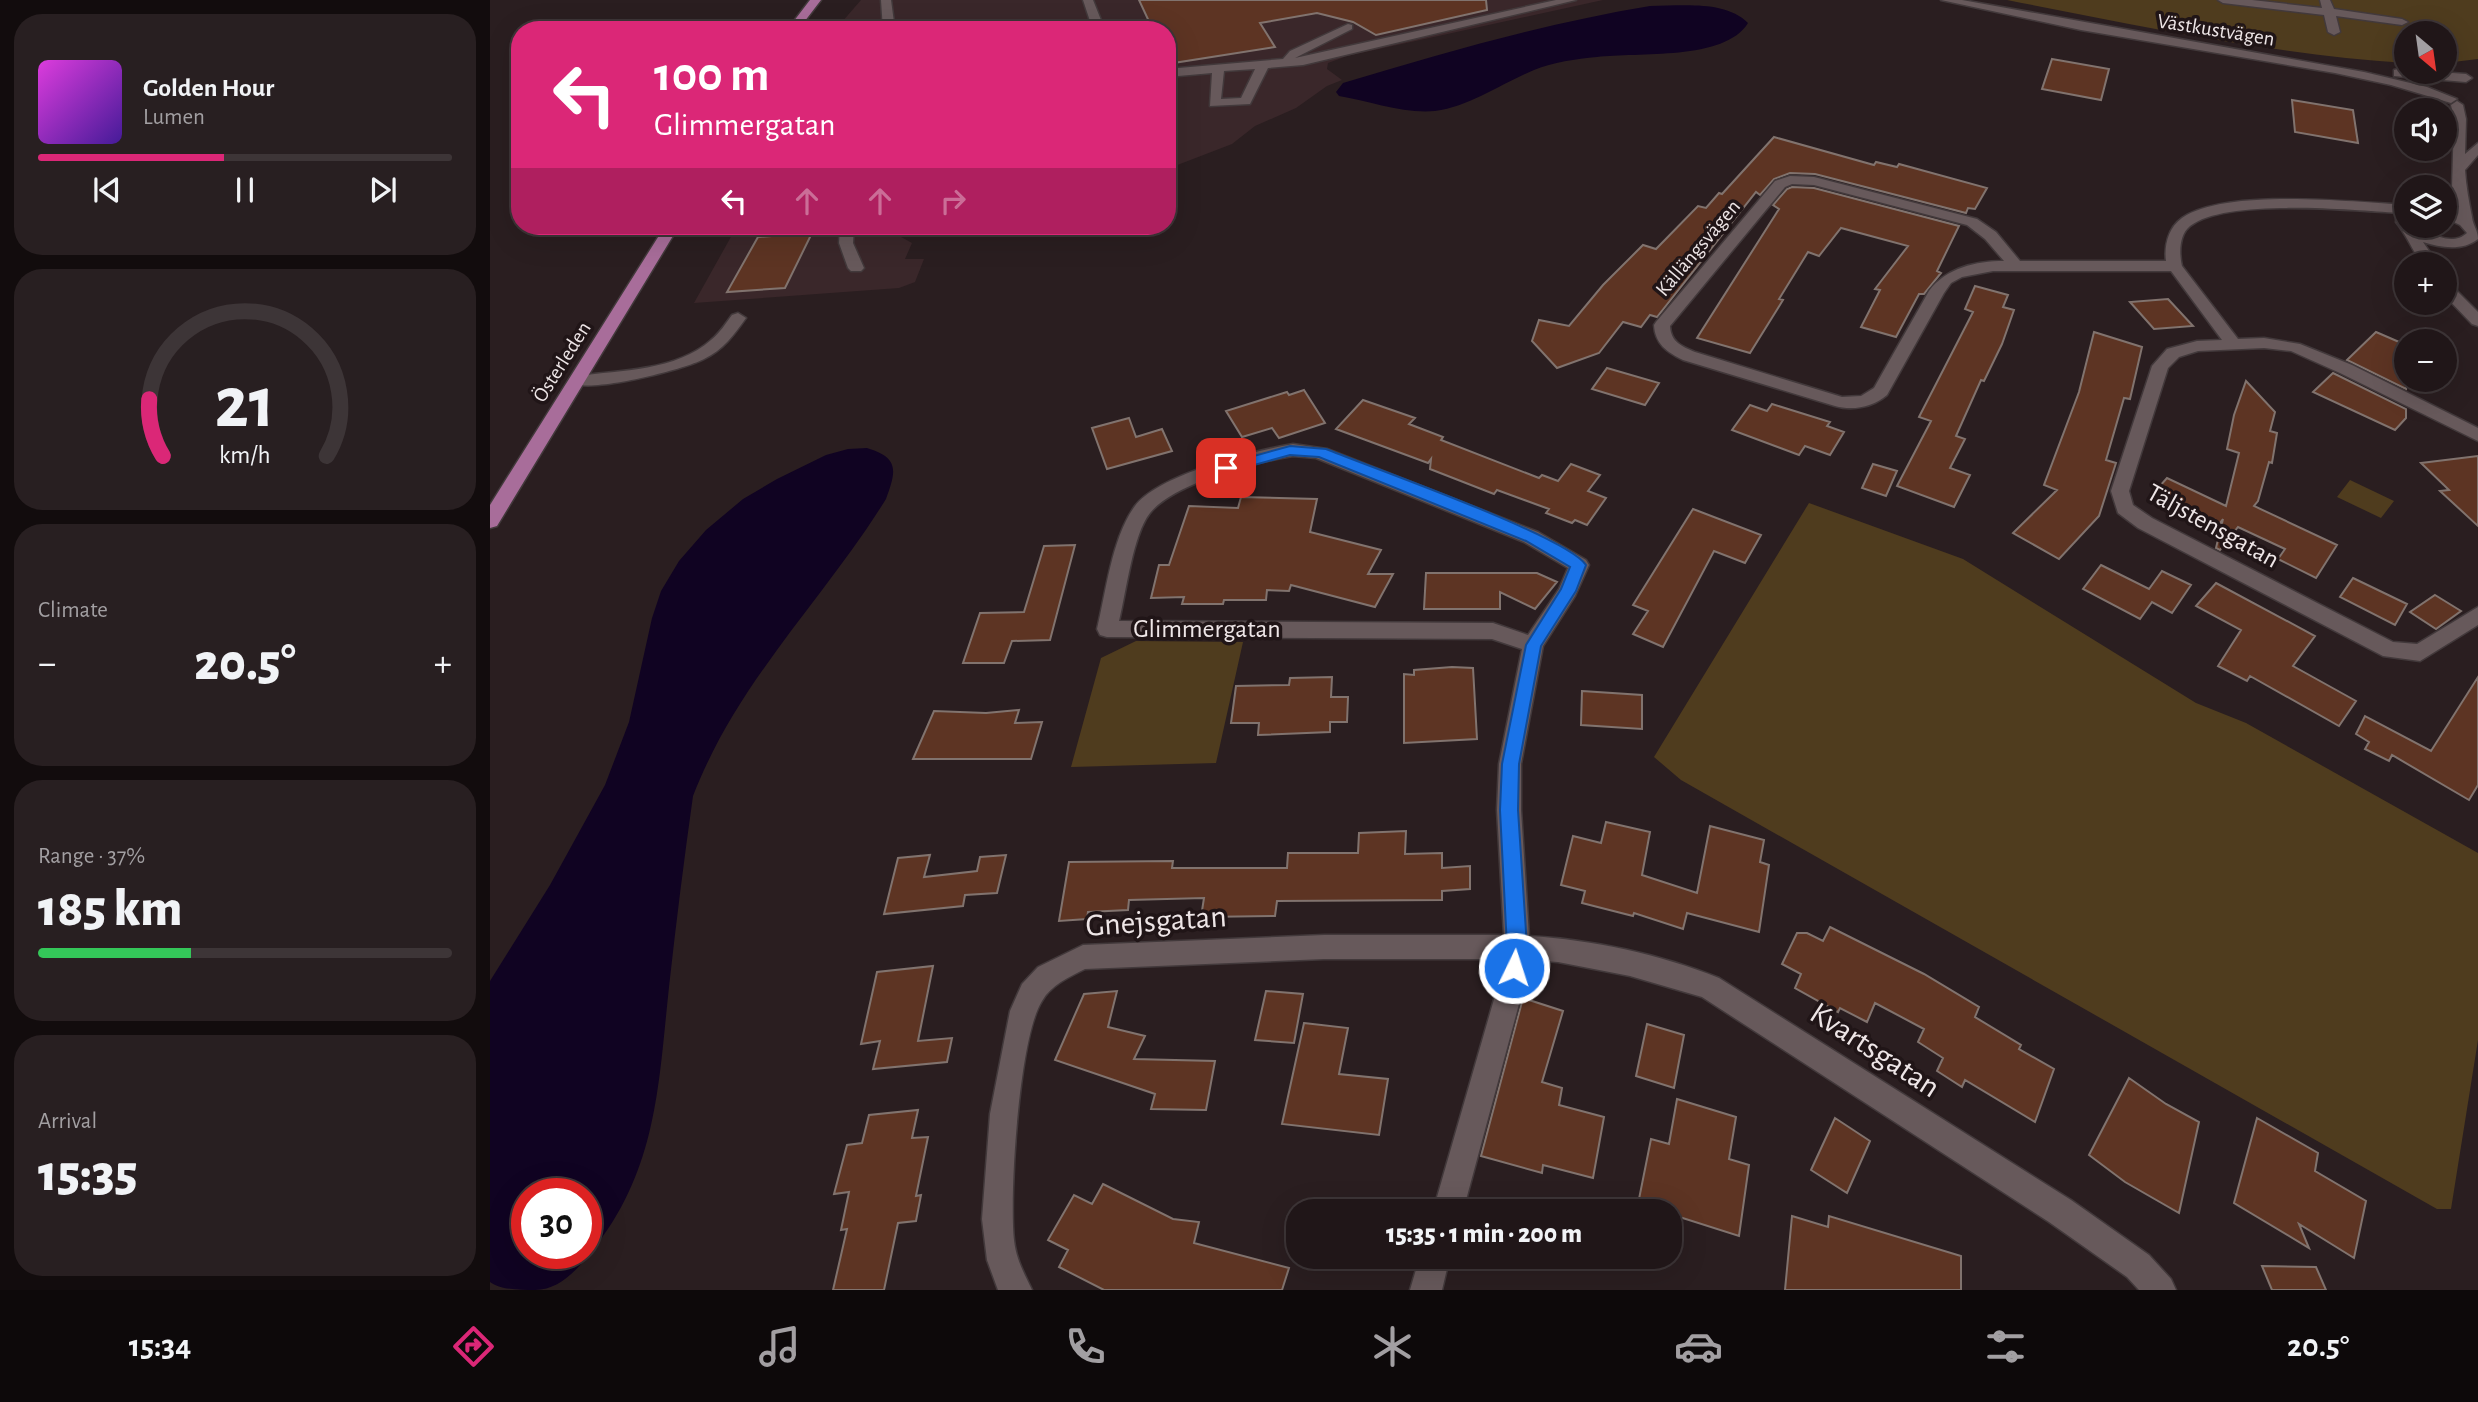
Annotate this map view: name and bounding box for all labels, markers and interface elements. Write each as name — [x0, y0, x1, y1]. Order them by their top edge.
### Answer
street label: Västkustvägen — [2156, 10, 2276, 50]
north arrow — [2394, 21, 2457, 84]
map controls — [2394, 21, 2457, 392]
icon: left — [539, 49, 630, 140]
text: 100 m — [654, 51, 770, 100]
text: Golden Hour — [143, 75, 274, 101]
button: sound — [2394, 98, 2457, 161]
text: Lumen — [143, 106, 205, 129]
text: Glimmergatan — [654, 109, 836, 141]
icon: previous — [88, 171, 126, 209]
icon: pause — [226, 171, 264, 209]
icon: next — [364, 171, 402, 209]
button: layers — [2394, 175, 2457, 238]
icon: left — [715, 182, 753, 220]
icon: ahead — [788, 182, 826, 220]
icon: ahead — [861, 182, 899, 220]
icon: right — [934, 182, 972, 220]
street label: Källängsvägen — [1652, 196, 1744, 300]
button: + — [2394, 252, 2457, 315]
street label: Österleden — [528, 318, 595, 406]
button: − — [2394, 329, 2457, 392]
text: 21 — [215, 368, 275, 441]
pin — [1196, 438, 1256, 498]
text: km/h — [219, 443, 271, 468]
icon: arrive — [1207, 449, 1245, 487]
street label: Täljstensgatan — [2143, 479, 2283, 573]
text: Climate — [38, 599, 108, 622]
street label: Glimmergatan — [1133, 616, 1281, 642]
text: 20.5° — [194, 637, 296, 689]
text: − — [38, 645, 56, 683]
text: + — [434, 645, 452, 683]
text: Range · 37% — [38, 845, 145, 868]
text: 185 km — [38, 883, 182, 935]
street label: Gnejsgatan — [1084, 900, 1228, 942]
position arrow — [1477, 931, 1551, 1005]
street label: Kvartsgatan — [1804, 996, 1946, 1104]
text: Arrival — [38, 1110, 97, 1133]
text: 15:35 — [38, 1148, 137, 1200]
speed limit sign: 30 — [511, 1178, 602, 1269]
text: 15:35 · 1 min · 200 m — [1386, 1221, 1582, 1247]
icon: directions — [449, 1322, 498, 1371]
icon: music — [755, 1322, 804, 1371]
icon: phone — [1061, 1322, 1110, 1371]
icon: climate — [1368, 1322, 1417, 1371]
icon: car — [1674, 1322, 1723, 1371]
icon: filters — [1981, 1322, 2030, 1371]
text: 15:34 — [129, 1330, 191, 1362]
text: 20.5° — [2287, 1330, 2349, 1362]

